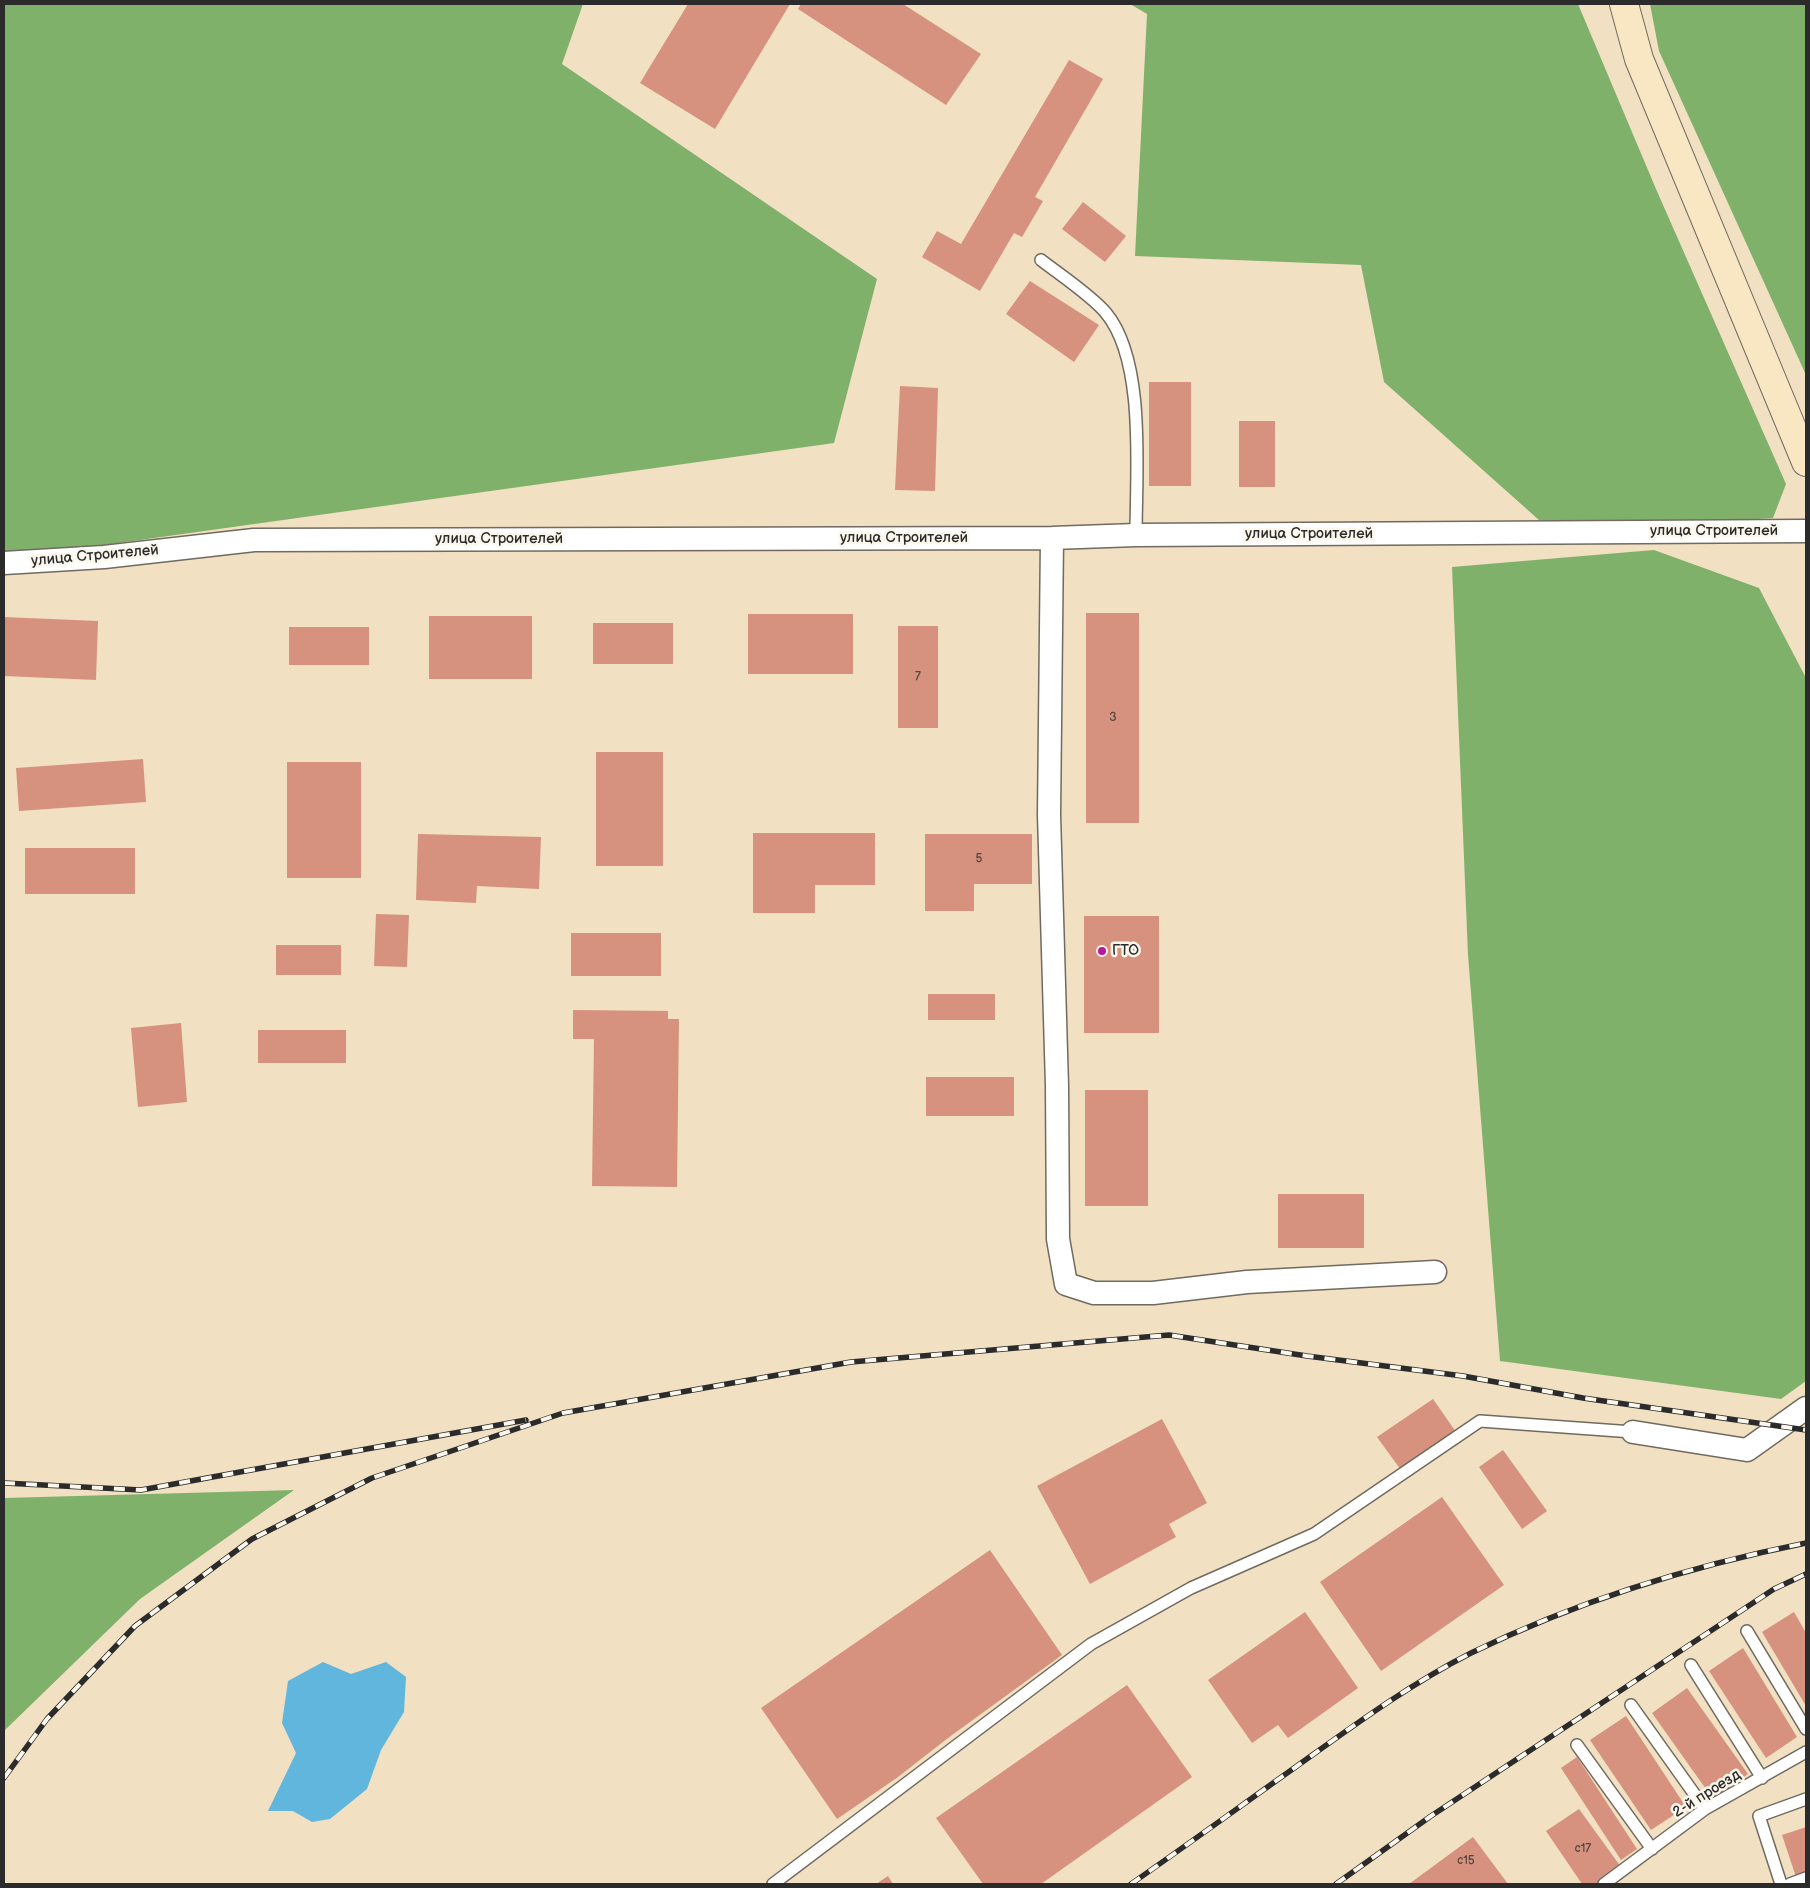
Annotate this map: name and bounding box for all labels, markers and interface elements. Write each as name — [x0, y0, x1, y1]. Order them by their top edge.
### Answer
street label: улица Строителей — [1650, 522, 1778, 540]
street label: улица Строителей — [1245, 525, 1373, 543]
street label: улица Строителей — [840, 529, 968, 547]
street label: улица Строителей — [435, 530, 563, 548]
street label: улица Строителей — [30, 541, 160, 571]
house number: 7 — [915, 670, 921, 684]
house number: 3 — [1109, 711, 1117, 725]
house number: 5 — [976, 852, 982, 866]
place label: ГТО — [1112, 942, 1139, 960]
marker: ГТО — [1096, 945, 1108, 957]
street label: 2-й проезд — [1670, 1766, 1744, 1822]
house number: с17 — [1575, 1842, 1591, 1856]
house number: с15 — [1457, 1854, 1475, 1868]

